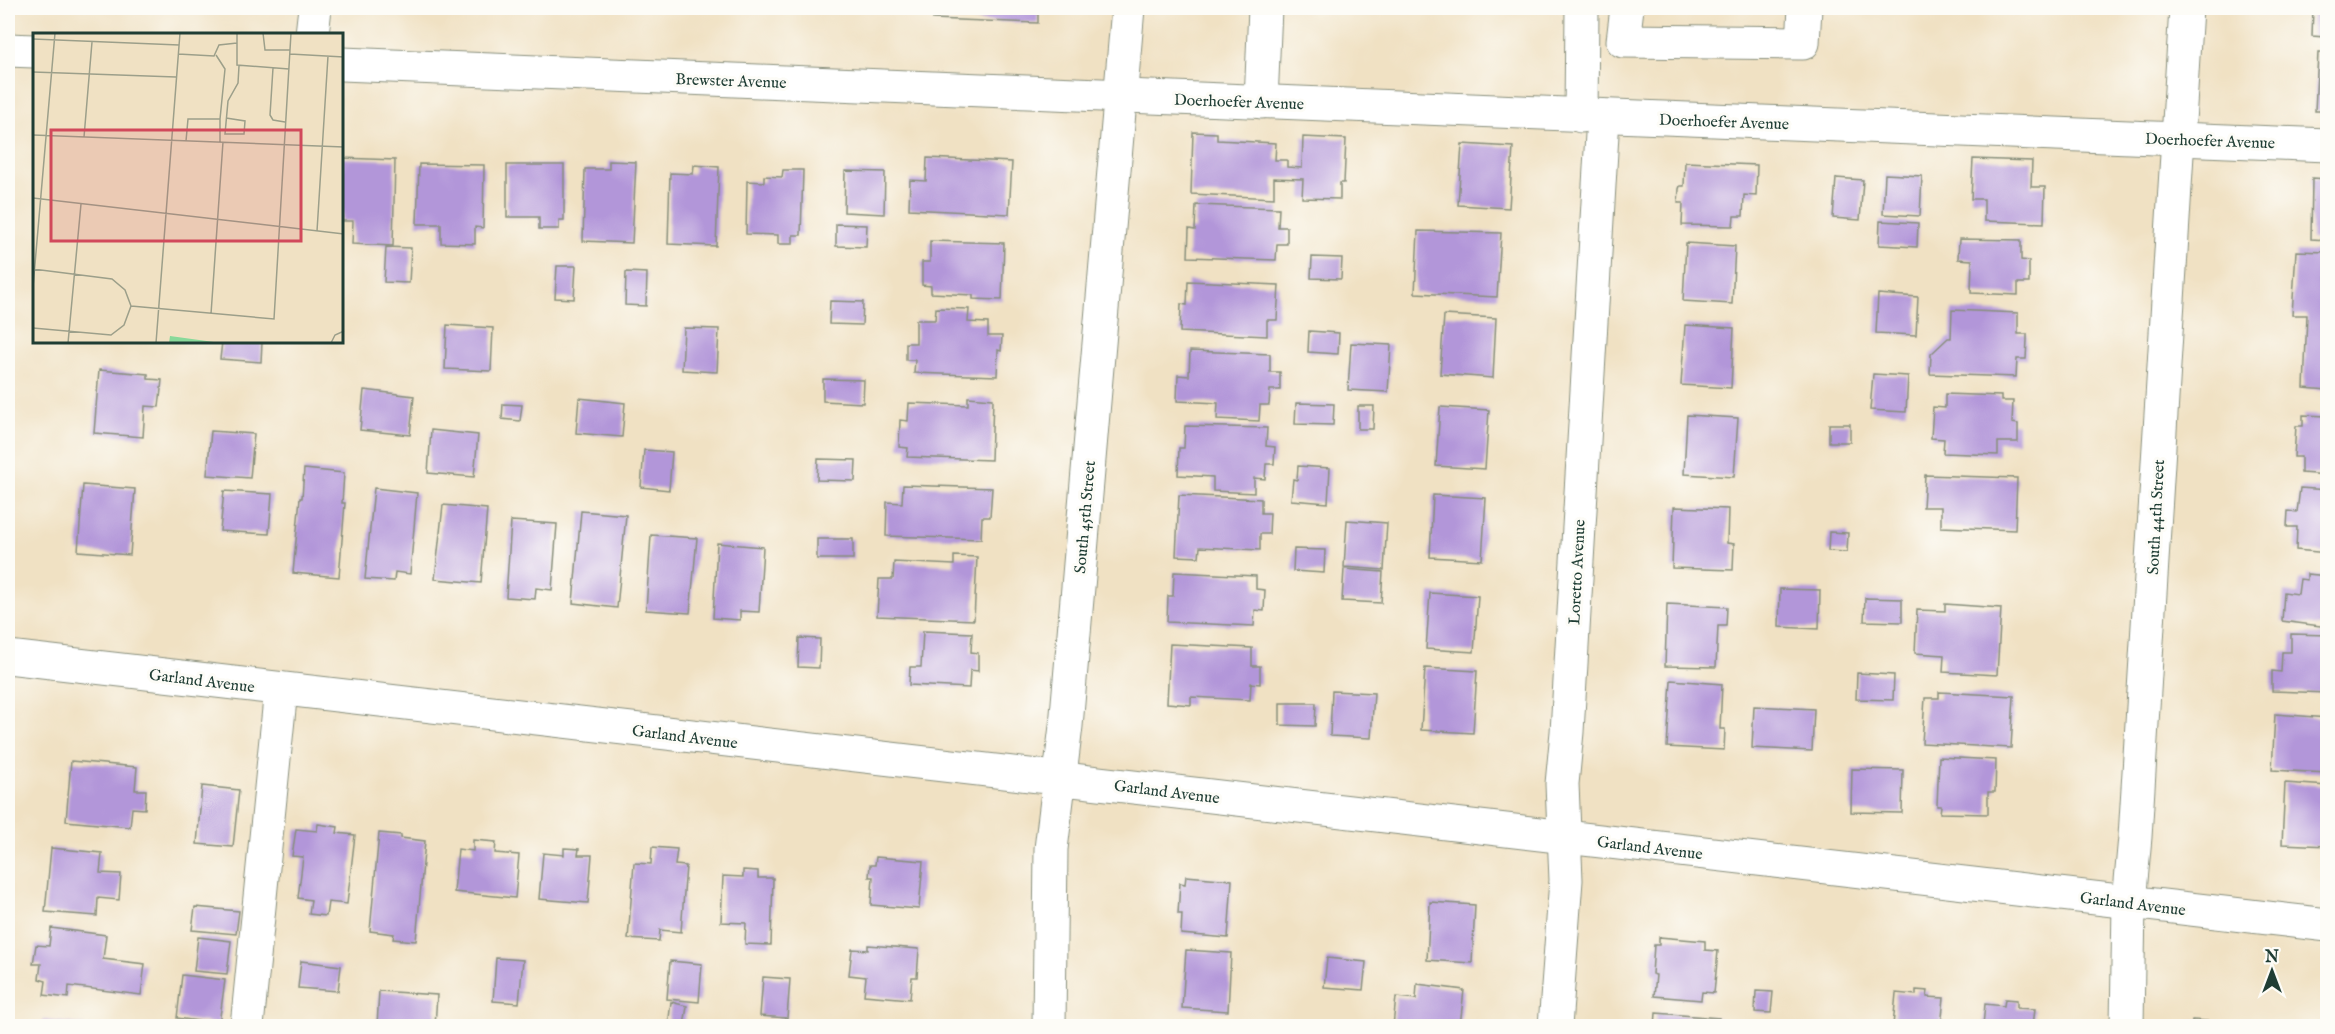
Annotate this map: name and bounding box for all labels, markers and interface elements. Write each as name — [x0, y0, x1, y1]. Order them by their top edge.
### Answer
inset map — [33, 33, 344, 344]
street label: Brewster Avenue — [675, 70, 787, 94]
street label: Doerhoefer Avenue — [1173, 91, 1304, 115]
street label: Doerhoefer Avenue — [1658, 111, 1789, 135]
street label: Doerhoefer Avenue — [2144, 130, 2275, 154]
street label: South 44th Street — [2144, 458, 2170, 575]
street label: South 45th Street — [1071, 459, 1101, 575]
street label: Loretto Avenue — [1565, 519, 1591, 625]
street label: Garland Avenue — [148, 666, 256, 698]
street label: Garland Avenue — [631, 722, 739, 754]
street label: Garland Avenue — [1113, 777, 1221, 809]
street label: Garland Avenue — [1596, 833, 1704, 865]
street label: Garland Avenue — [2079, 889, 2187, 921]
north arrow — [2242, 941, 2302, 1001]
text: N — [2264, 948, 2279, 968]

